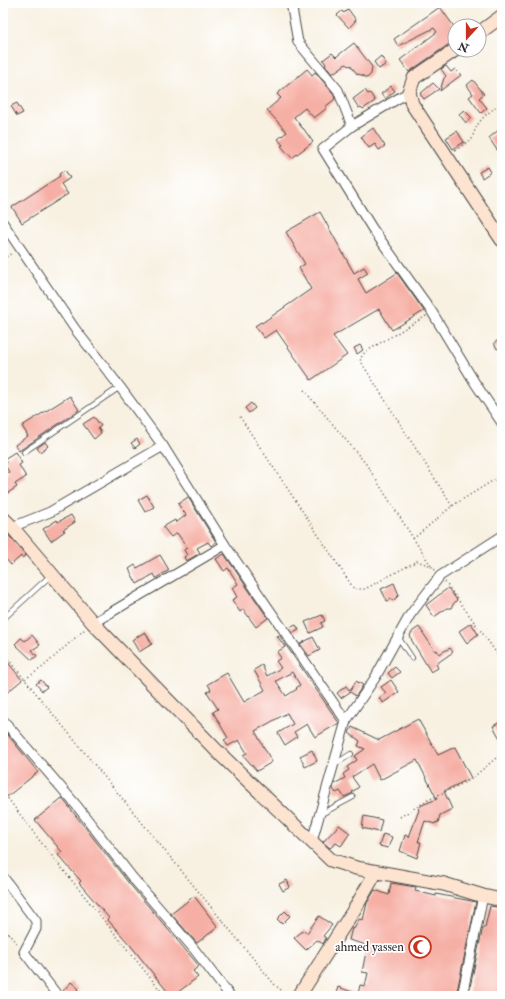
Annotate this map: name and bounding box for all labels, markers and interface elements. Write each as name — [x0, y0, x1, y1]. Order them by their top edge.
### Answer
north arrow — [447, 18, 487, 58]
text: N — [456, 39, 471, 55]
mosque icon: ahmed yassen — [407, 934, 433, 960]
place label: ahmed yassen — [335, 939, 404, 956]

